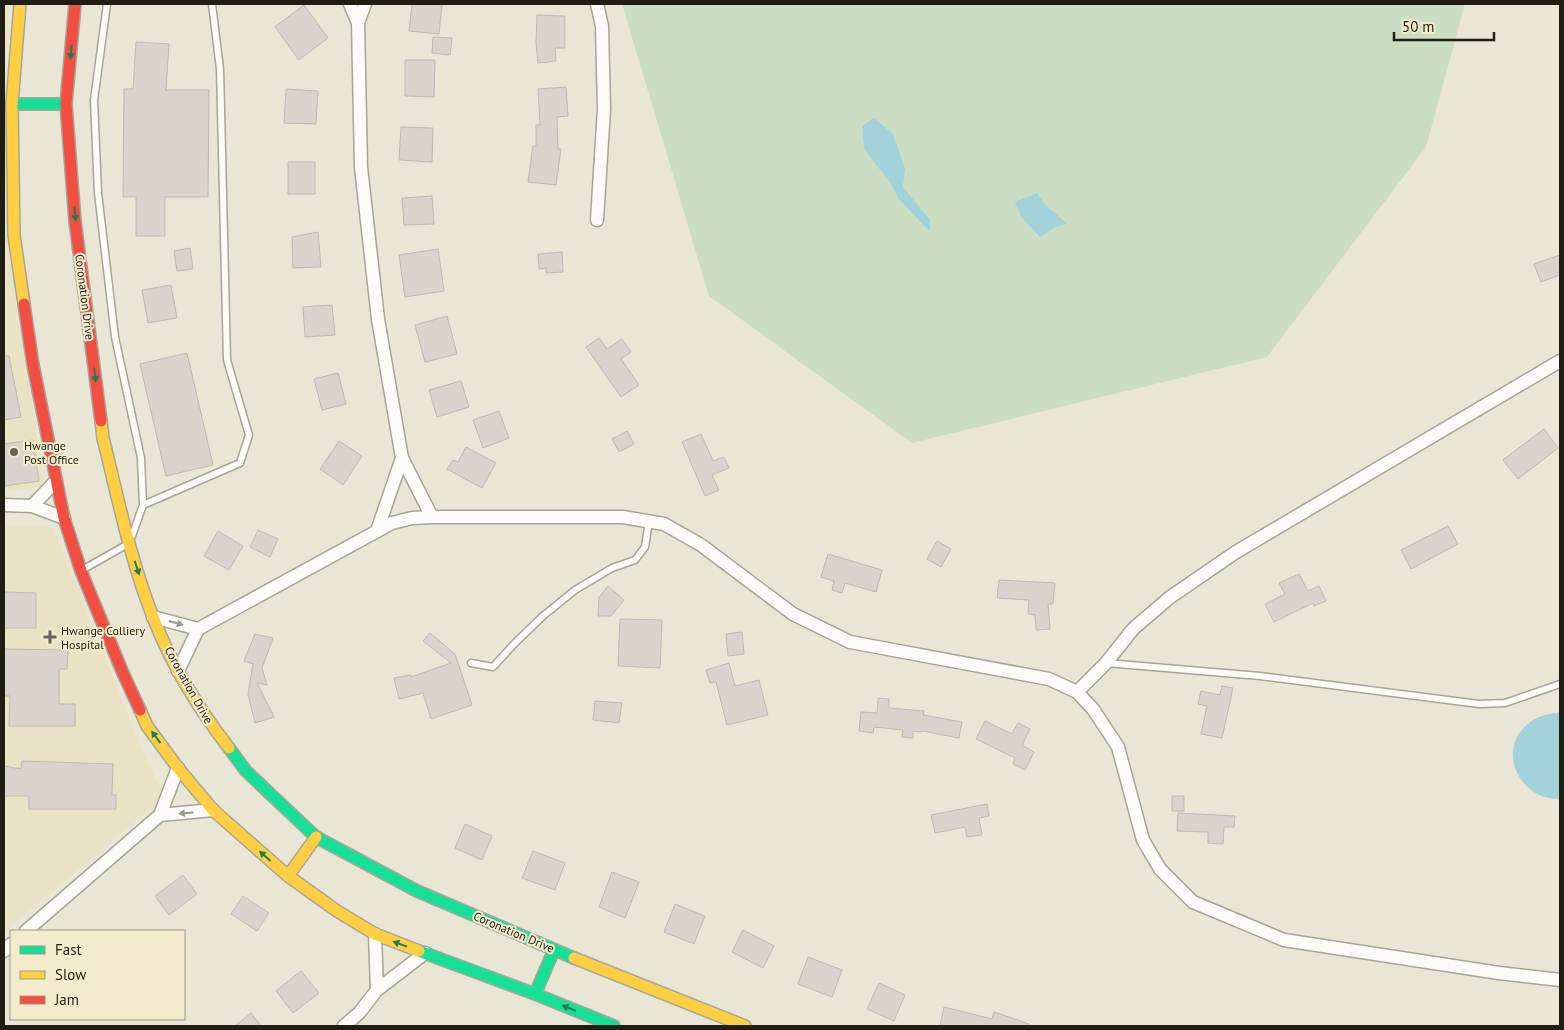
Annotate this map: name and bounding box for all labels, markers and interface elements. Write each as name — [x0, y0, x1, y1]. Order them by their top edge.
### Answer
scale bar — [1394, 10, 1494, 42]
text: 50 m — [1402, 17, 1435, 36]
one-way arrow — [66, 45, 74, 61]
one-way arrow — [71, 206, 79, 222]
street label: Coronation Drive — [72, 253, 98, 341]
one-way arrow — [91, 368, 99, 384]
place label: Hwange Post Office — [24, 438, 79, 467]
marker: Hwange Post Office — [8, 446, 20, 458]
one-way arrow — [134, 560, 142, 575]
one-way arrow — [168, 619, 183, 627]
place label: Hwange Colliery Hospital — [61, 623, 145, 652]
marker: Hwange Colliery Hospital — [43, 630, 57, 644]
street label: Coronation Drive — [162, 644, 216, 726]
one-way arrow — [150, 731, 161, 744]
one-way arrow — [178, 809, 194, 817]
one-way arrow — [260, 850, 272, 862]
street label: Coronation Drive — [471, 908, 557, 956]
legend — [10, 930, 185, 1020]
text: Fast — [55, 940, 82, 959]
one-way arrow — [393, 940, 408, 947]
text: Slow — [55, 965, 86, 984]
text: Jam — [54, 990, 79, 1009]
one-way arrow — [562, 1003, 576, 1011]

